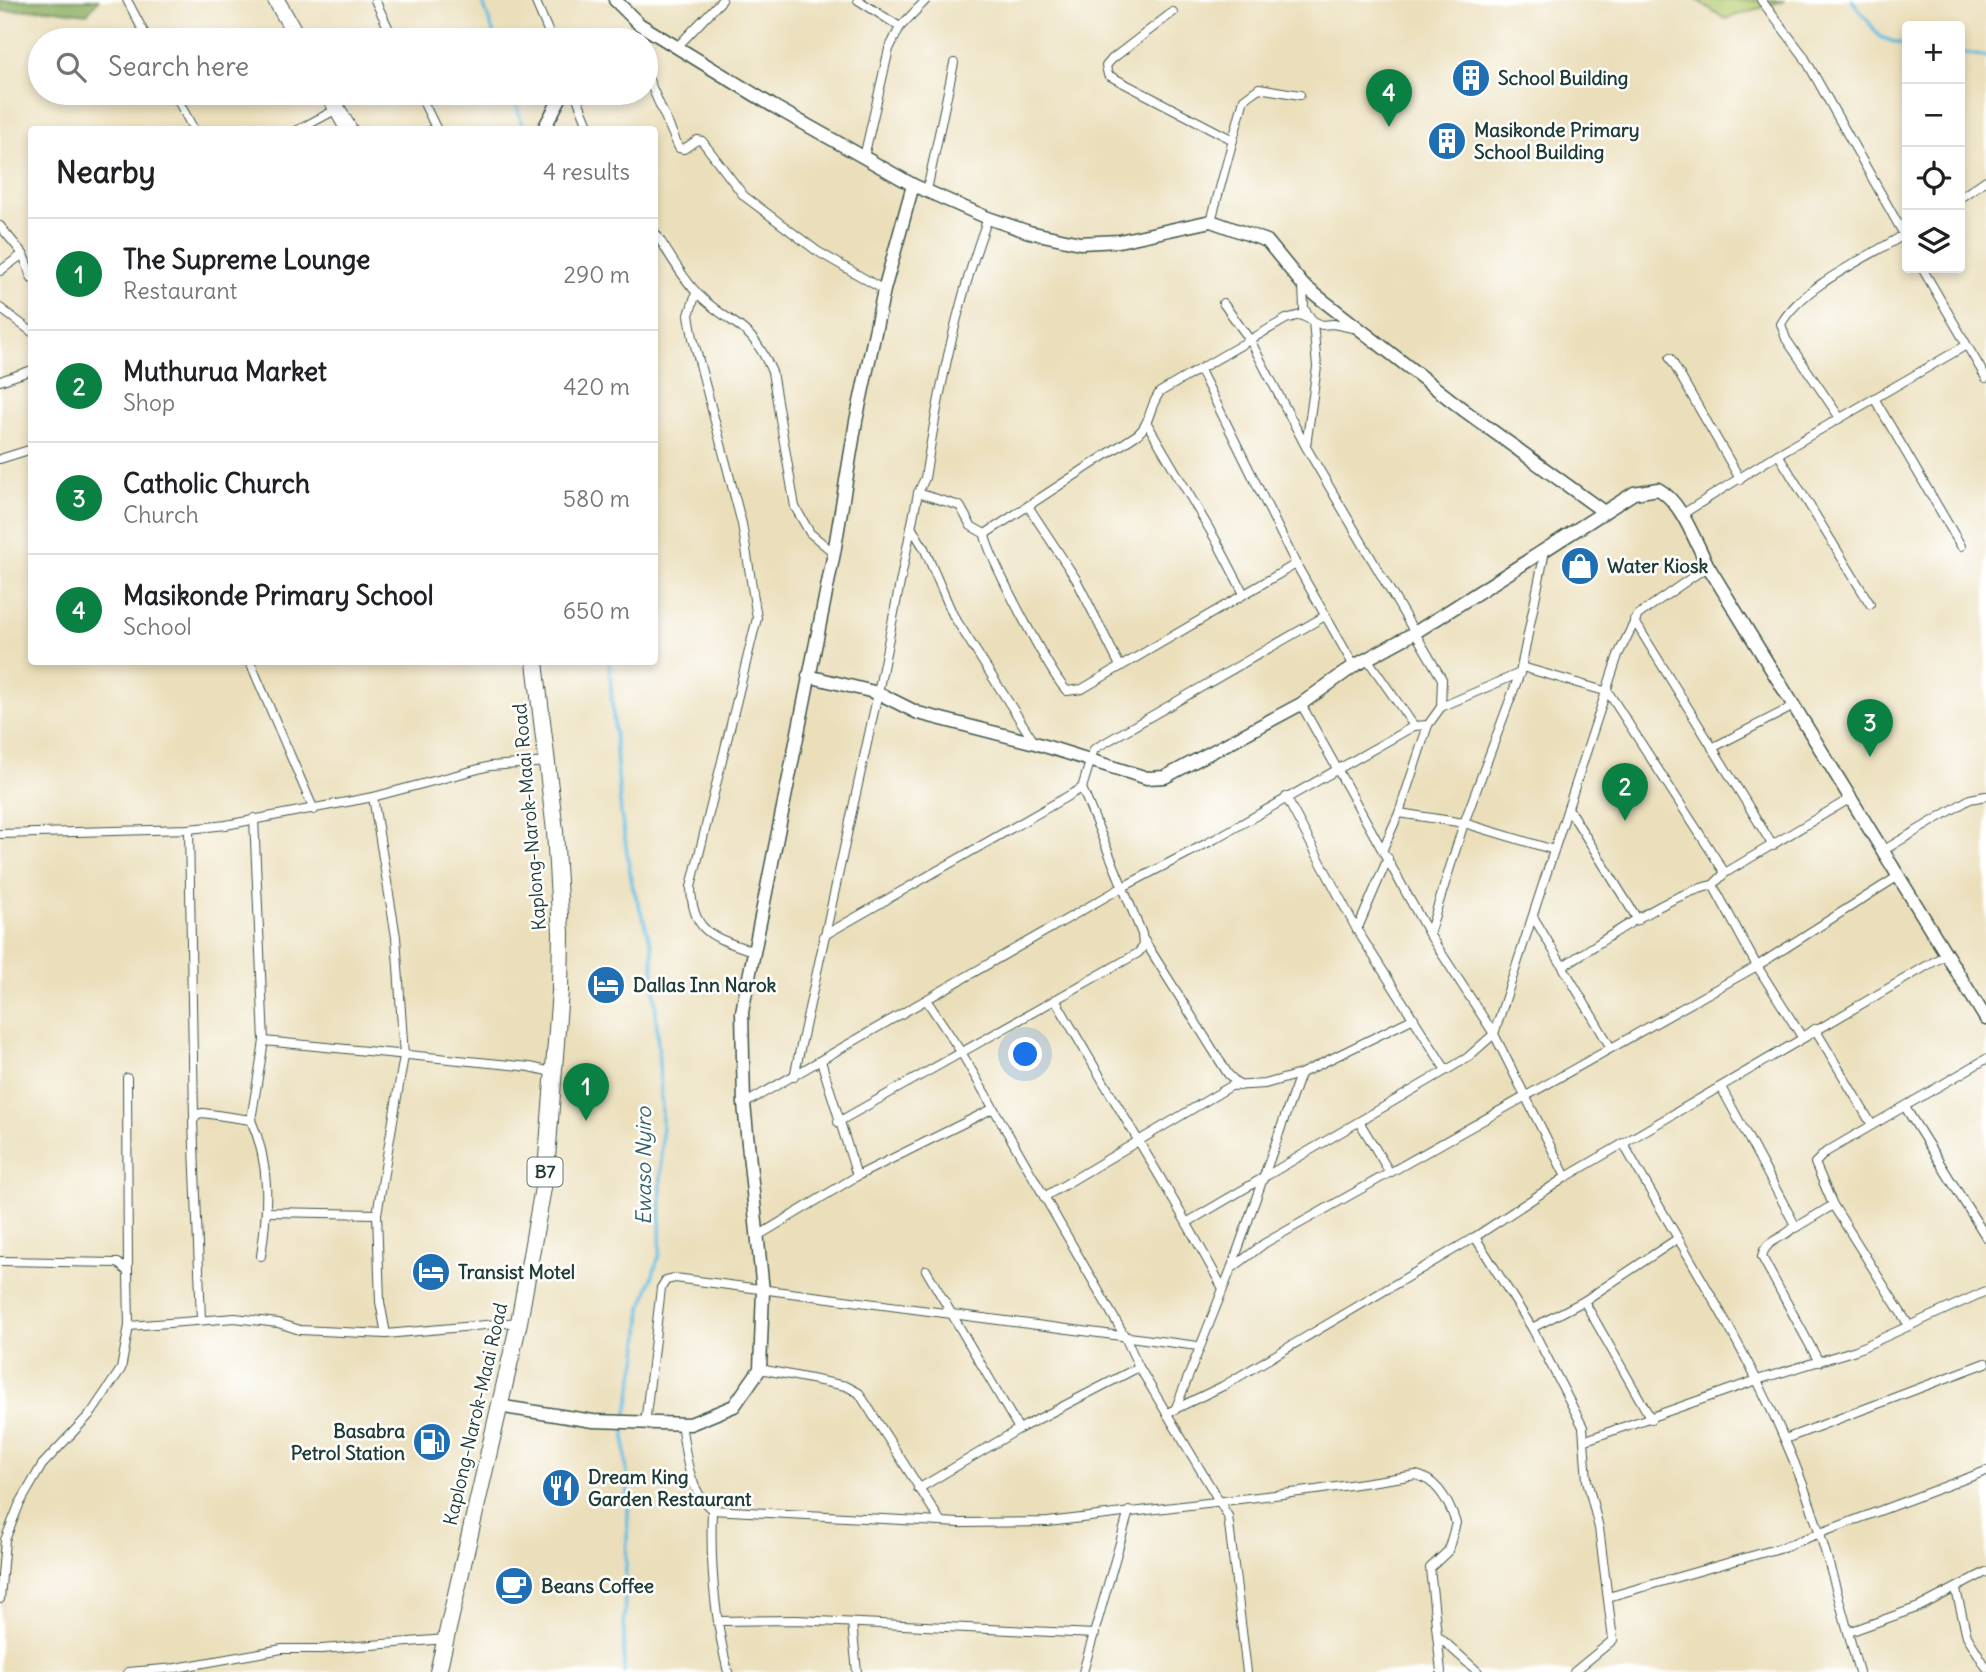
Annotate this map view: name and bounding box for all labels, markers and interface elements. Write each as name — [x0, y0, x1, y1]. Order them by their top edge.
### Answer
map controls — [1902, 21, 1965, 273]
button: + — [1902, 21, 1965, 84]
search box — [28, 28, 658, 105]
icon: search — [52, 48, 90, 86]
text: Search here — [108, 50, 249, 83]
building icon: School Building — [1450, 57, 1492, 99]
place label: School Building — [1498, 66, 1628, 90]
pin: 4 — [1366, 69, 1412, 127]
button: − — [1902, 84, 1965, 147]
place label: Masikonde Primary School Building — [1474, 118, 1640, 164]
building icon: Masikonde Primary School Building — [1426, 120, 1468, 162]
button: locate — [1902, 147, 1965, 210]
text: Nearby — [56, 153, 156, 191]
text: 4 results — [543, 157, 630, 186]
button: layers — [1902, 210, 1965, 273]
text: The Supreme Lounge — [123, 243, 370, 276]
text: 1 — [74, 260, 84, 289]
text: 290 m — [563, 260, 630, 289]
text: Restaurant — [123, 276, 237, 305]
text: Muthurua Market — [123, 355, 327, 388]
text: 2 — [73, 372, 85, 401]
text: 420 m — [563, 372, 630, 401]
text: Shop — [123, 388, 175, 417]
text: Catholic Church — [123, 467, 310, 500]
text: 3 — [72, 484, 86, 513]
text: 580 m — [563, 484, 630, 513]
text: Church — [123, 500, 199, 529]
shop icon: Water Kiosk — [1559, 545, 1601, 587]
place label: Water Kiosk — [1607, 554, 1709, 578]
text: Masikonde Primary School — [123, 579, 434, 612]
text: 4 — [72, 596, 86, 625]
text: 650 m — [563, 596, 630, 625]
text: School — [123, 612, 192, 641]
pin: 3 — [1847, 699, 1893, 757]
street label: Kaplong-Narok-Maai Road — [507, 703, 551, 931]
pin: 2 — [1602, 763, 1648, 821]
hotel icon: Dallas Inn Narok — [585, 964, 627, 1006]
place label: Dallas Inn Narok — [633, 973, 777, 997]
your location — [1008, 1037, 1042, 1071]
pin: 1 — [563, 1063, 609, 1121]
water label: Ewaso Nyiro — [630, 1106, 657, 1225]
road number: B7 — [528, 1157, 562, 1186]
hotel icon: Transist Motel — [410, 1251, 452, 1293]
place label: Transist Motel — [458, 1260, 575, 1284]
street label: Kaplong-Narok-Maai Road — [438, 1300, 512, 1528]
place label: Basabra Petrol Station — [291, 1419, 405, 1465]
fuel station icon: Basabra Petrol Station — [411, 1421, 453, 1463]
place label: Dream King Garden Restaurant — [588, 1465, 752, 1511]
restaurant icon: Dream King Garden Restaurant — [540, 1467, 582, 1509]
cafe icon: Beans Coffee — [493, 1565, 535, 1607]
place label: Beans Coffee — [541, 1574, 654, 1598]

